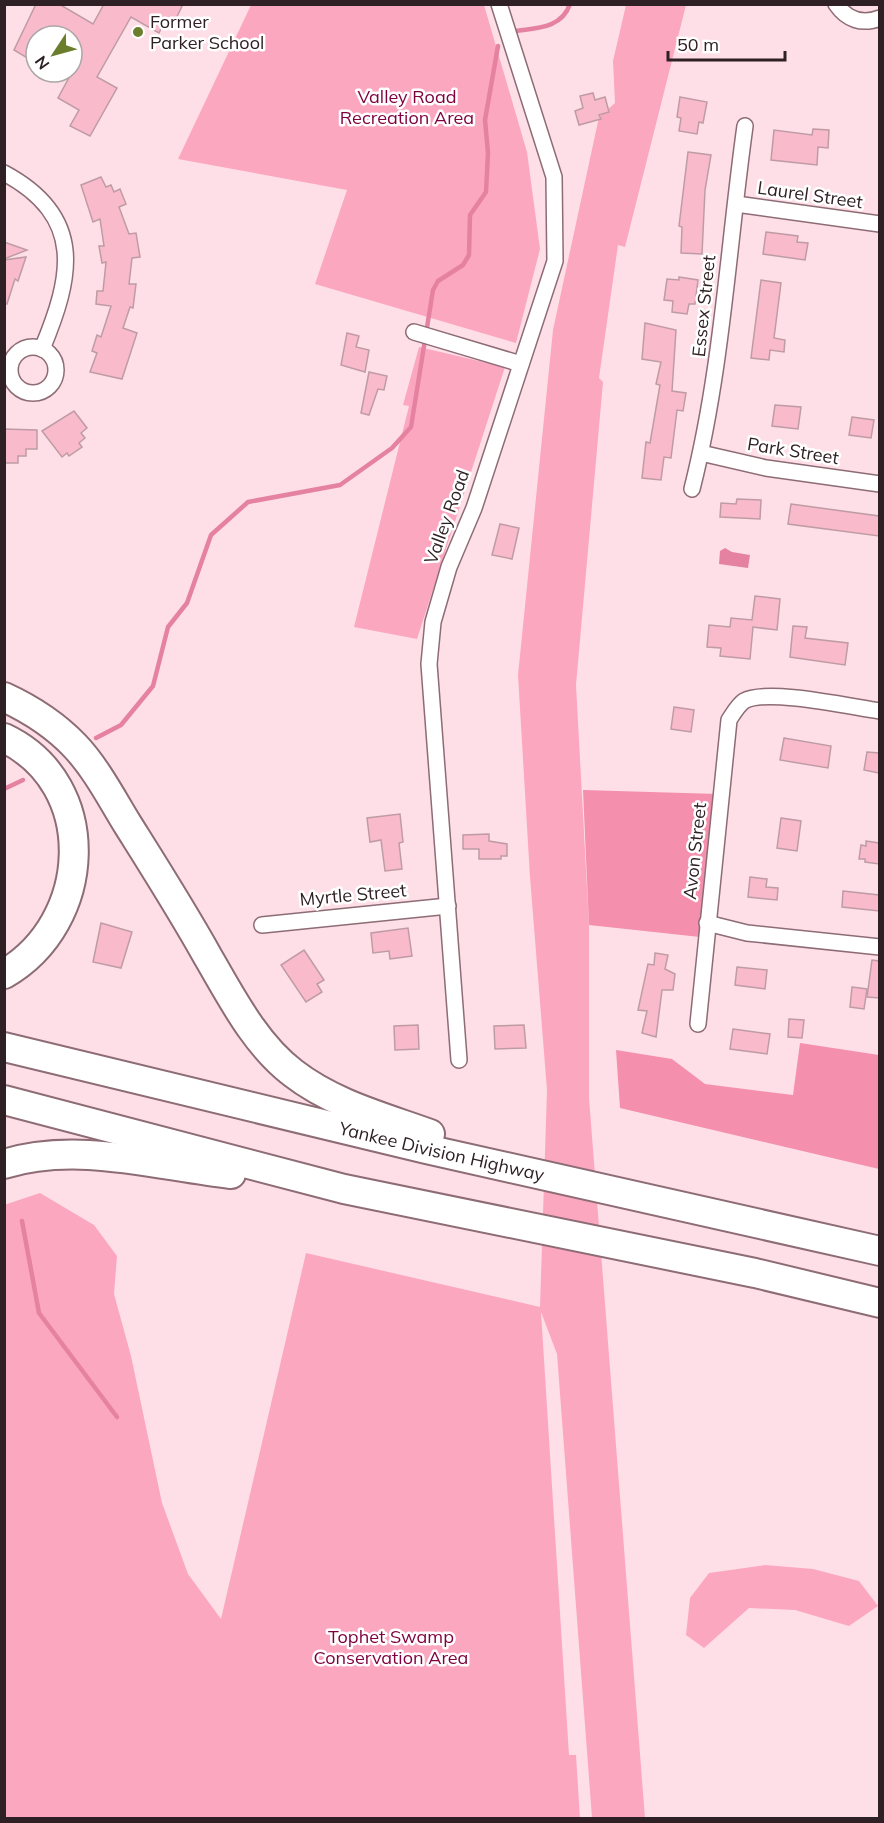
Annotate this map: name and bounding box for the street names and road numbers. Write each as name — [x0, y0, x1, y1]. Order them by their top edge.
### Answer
street label: Laurel Street — [756, 176, 864, 213]
street label: Essex Street — [687, 254, 720, 358]
street label: Park Street — [746, 432, 840, 469]
street label: Valley Road — [419, 466, 474, 567]
street label: Avon Street — [678, 801, 711, 901]
street label: Myrtle Street — [299, 878, 407, 911]
street label: Yankee Division Highway — [336, 1116, 547, 1186]

